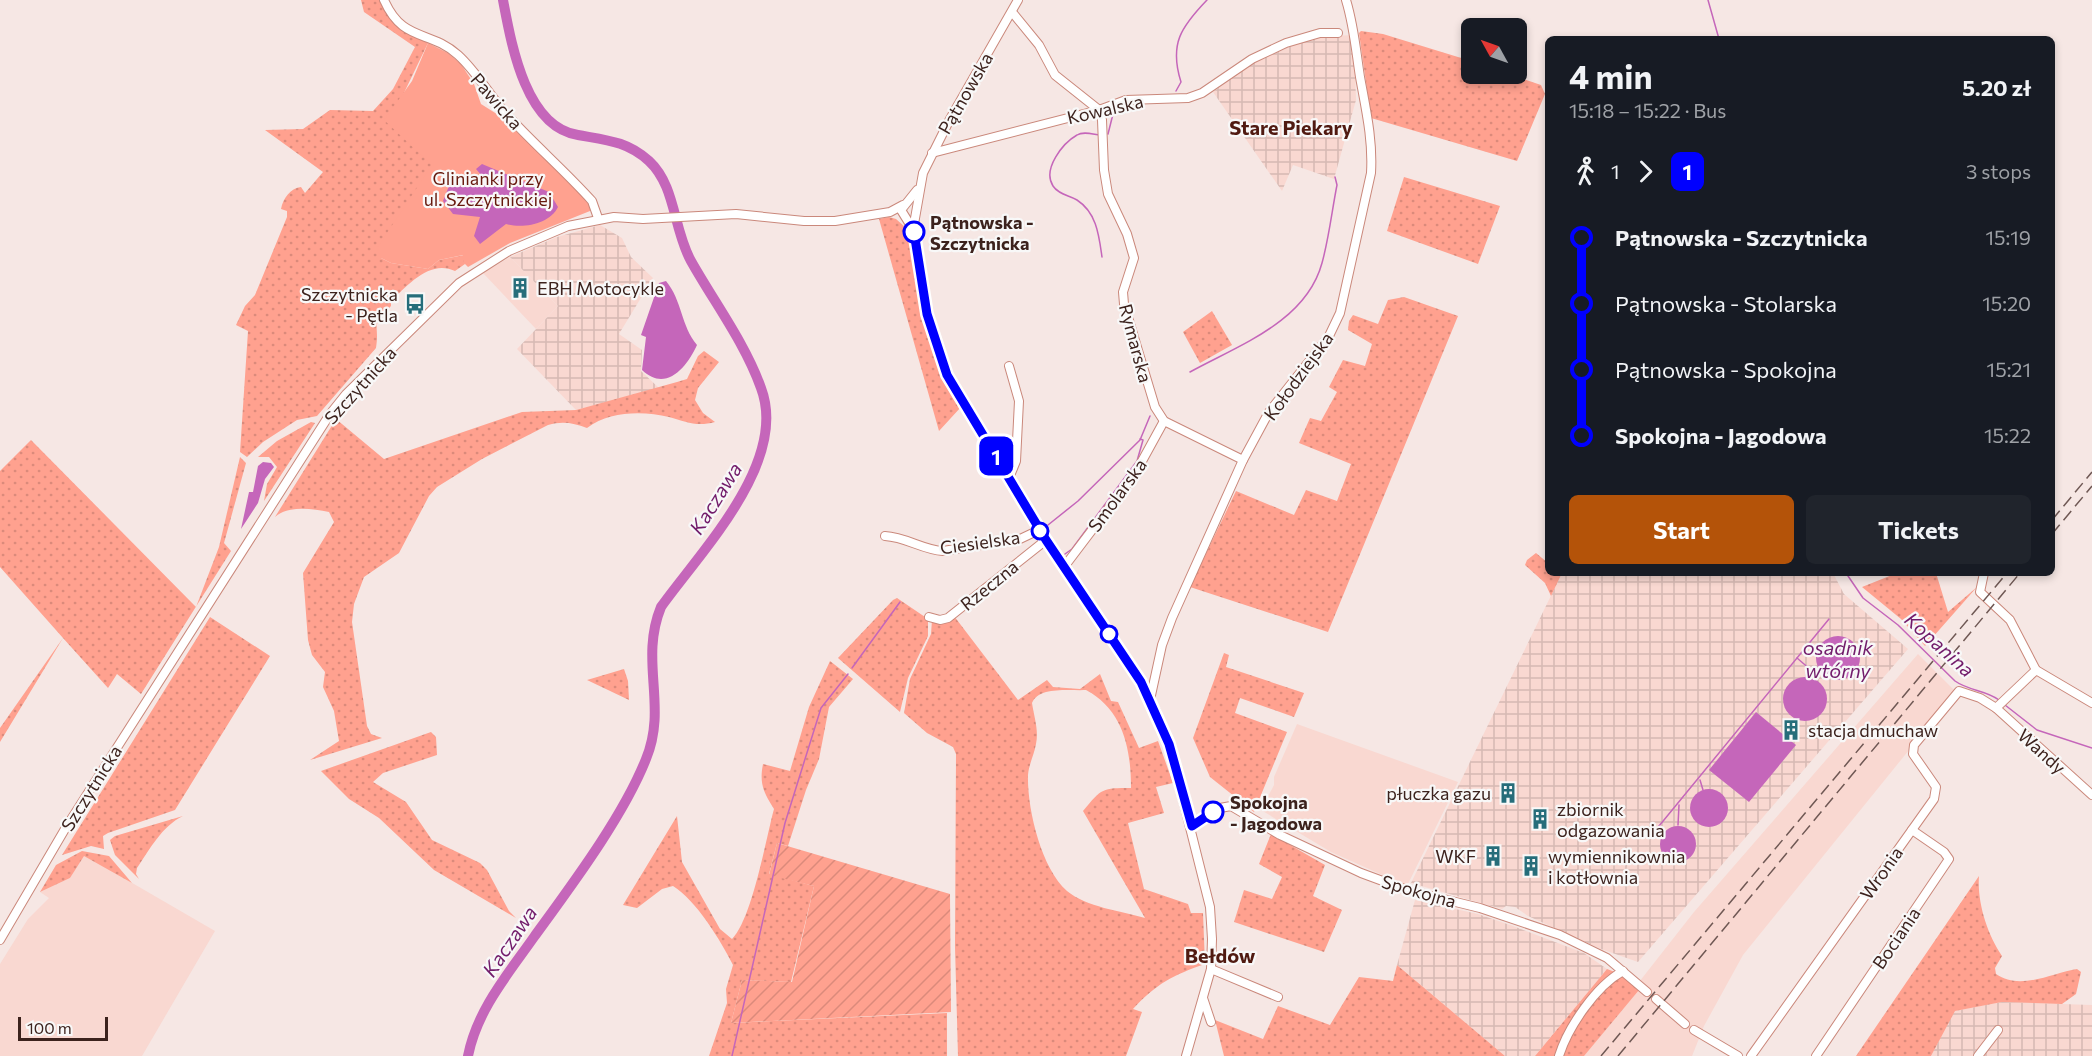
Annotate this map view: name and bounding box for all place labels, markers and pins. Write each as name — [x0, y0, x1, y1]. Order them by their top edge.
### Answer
place label: Pątnowska - Szczytnicka — [930, 211, 1034, 254]
marker: Pątnowska - Szczytnicka — [903, 221, 925, 243]
building icon: EBH Motocykle — [508, 276, 532, 300]
place label: EBH Motocykle — [537, 277, 664, 299]
place label: Szczytnicka - Pętla — [301, 283, 398, 326]
bus stop icon: Szczytnicka - Pętla — [403, 292, 427, 316]
unlabelled marker — [1031, 522, 1049, 540]
unlabelled marker — [1100, 625, 1118, 643]
building icon: stacja dmuchaw — [1779, 718, 1803, 742]
place label: stacja dmuchaw — [1808, 719, 1938, 741]
building icon: płuczka gazu — [1496, 781, 1520, 805]
place label: płuczka gazu — [1386, 782, 1491, 804]
place label: Spokojna - Jagodowa — [1230, 791, 1322, 834]
place label: zbiornik odgazowania — [1557, 798, 1665, 841]
marker: Spokojna - Jagodowa — [1202, 801, 1224, 823]
building icon: zbiornik odgazowania — [1528, 807, 1552, 831]
building icon: WKF — [1481, 844, 1505, 868]
place label: WKF — [1435, 845, 1476, 867]
place label: wymiennikownia i kotłownia — [1548, 845, 1685, 888]
building icon: wymiennikownia i kotłownia — [1519, 854, 1543, 878]

